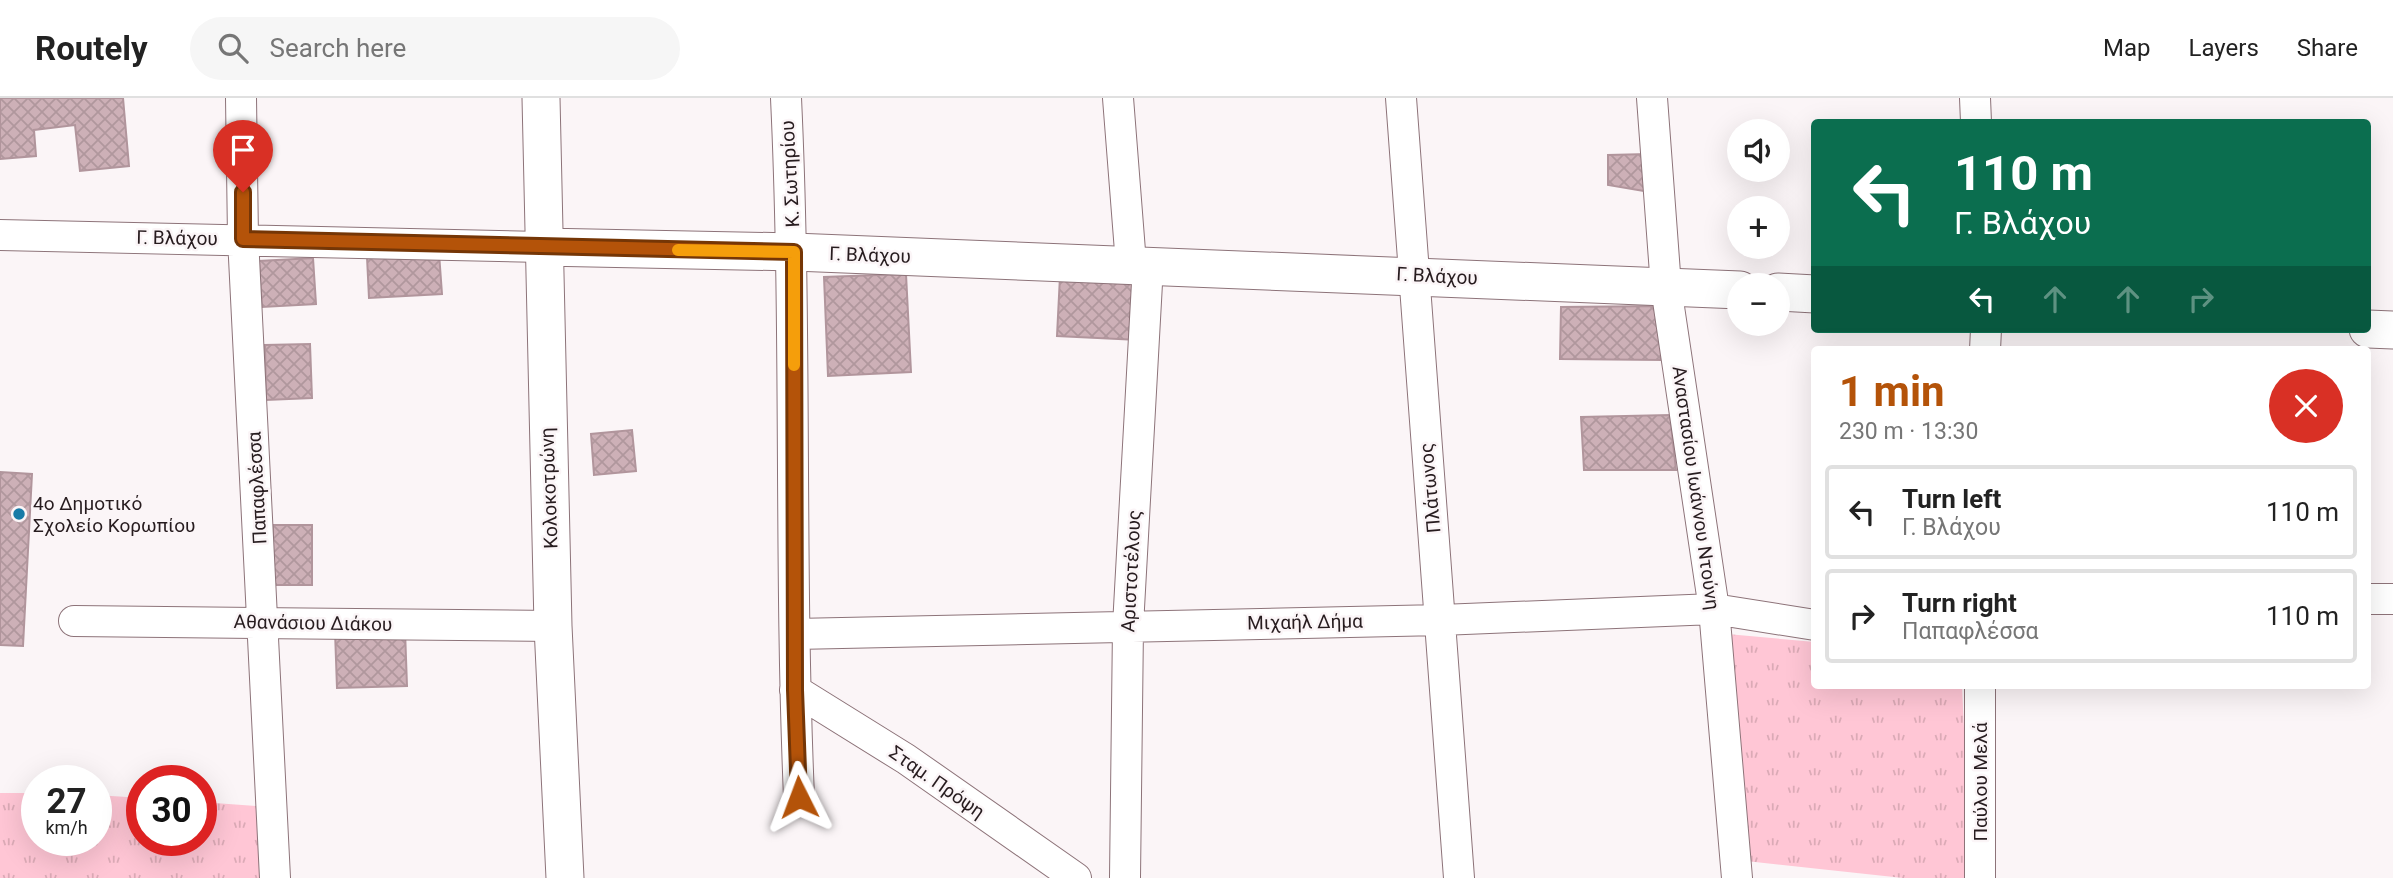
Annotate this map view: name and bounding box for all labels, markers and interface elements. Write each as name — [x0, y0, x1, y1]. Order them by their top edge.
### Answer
search box — [190, 17, 680, 80]
text: Routely — [35, 29, 148, 68]
icon: search — [214, 29, 252, 67]
text: Search here — [270, 33, 406, 63]
text: Map — [2103, 34, 2151, 62]
text: Layers — [2189, 34, 2259, 62]
text: Share — [2297, 34, 2358, 62]
map controls — [1727, 119, 1790, 336]
button: sound — [1727, 119, 1790, 182]
pin — [213, 120, 273, 192]
street label: Κ. Σωτηρίου — [776, 120, 804, 228]
icon: arrive — [224, 131, 262, 169]
text: 110 m — [1954, 145, 2093, 202]
icon: left — [1839, 147, 1930, 238]
button: + — [1727, 196, 1790, 259]
text: Γ. Βλάχου — [1954, 204, 2091, 242]
street label: Γ. Βλάχου — [136, 226, 218, 250]
street label: Γ. Βλάχου — [829, 242, 911, 268]
street label: Γ. Βλάχου — [1396, 262, 1478, 290]
button: − — [1727, 273, 1790, 336]
icon: left — [1963, 280, 2001, 318]
icon: ahead — [2036, 280, 2074, 318]
icon: ahead — [2109, 280, 2147, 318]
icon: right — [2182, 280, 2220, 318]
street label: Αναστασίου Ιωάννου Ντούνη — [1667, 365, 1725, 611]
text: 1 min — [1839, 367, 1945, 416]
button: close — [2269, 369, 2343, 443]
text: 230 m · 13:30 — [1839, 418, 1978, 445]
street label: Κολοκοτρώνη — [535, 427, 563, 549]
street label: Παπαφλέσσα — [243, 431, 271, 545]
street label: Πλάτωνος — [1415, 442, 1445, 534]
text: Turn left — [1902, 484, 2001, 514]
place label: 4ο Δημοτικό Σχολείο Κορωπίου — [33, 492, 195, 537]
icon: left — [1843, 493, 1881, 531]
text: 110 m — [2266, 497, 2339, 527]
marker: 4ο Δημοτικό Σχολείο Κορωπίου — [11, 506, 27, 522]
street label: Αριστοτέλους — [1116, 509, 1146, 633]
text: Γ. Βλάχου — [1902, 514, 2001, 541]
text: Turn right — [1902, 588, 2017, 618]
icon: right — [1843, 597, 1881, 635]
text: 110 m — [2266, 601, 2339, 631]
street label: Μιχαήλ Δήμα — [1247, 609, 1363, 635]
street label: Αθανάσιου Διάκου — [234, 610, 392, 636]
text: Παπαφλέσσα — [1902, 618, 2039, 645]
street label: Παύλου Μελά — [1969, 722, 1992, 842]
street label: Σταμ. Πρόψη — [885, 741, 989, 823]
position arrow — [762, 760, 836, 834]
speed limit sign: 30 — [126, 765, 217, 856]
text: 27 — [46, 781, 87, 822]
text: km/h — [45, 817, 88, 838]

